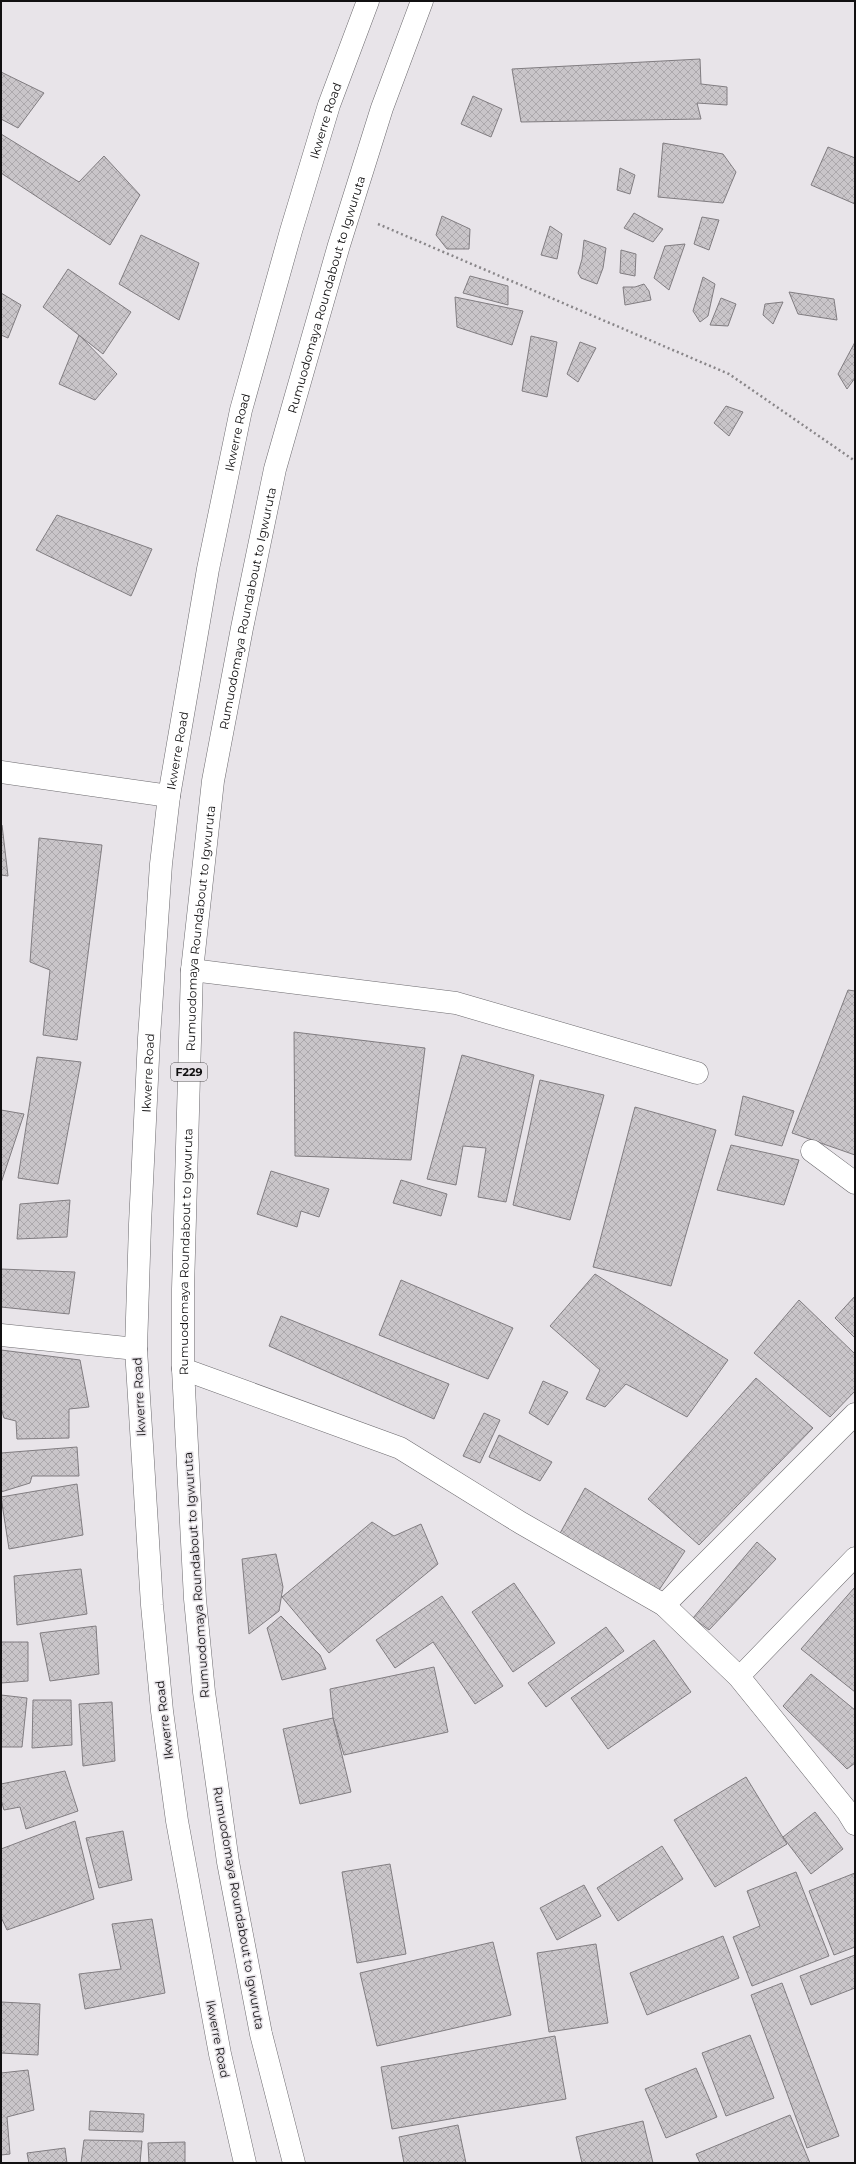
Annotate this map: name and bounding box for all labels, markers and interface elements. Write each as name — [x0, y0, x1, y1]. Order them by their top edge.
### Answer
street label: Ikwerre Road — [306, 80, 344, 161]
street label: Rumuodomaya Roundabout to Igwuruta — [284, 174, 368, 415]
street label: Ikwerre Road — [221, 392, 253, 473]
street label: Rumuodomaya Roundabout to Igwuruta — [215, 486, 279, 731]
street label: Ikwerre Road — [163, 710, 191, 791]
street label: Rumuodomaya Roundabout to Igwuruta — [182, 805, 218, 1051]
street label: Ikwerre Road — [138, 1033, 157, 1113]
road number: F229 — [171, 1063, 207, 1081]
street label: Rumuodomaya Roundabout to Igwuruta — [175, 1128, 195, 1376]
street label: Ikwerre Road — [129, 1357, 149, 1437]
street label: Rumuodomaya Roundabout to Igwuruta — [180, 1452, 212, 1698]
street label: Ikwerre Road — [152, 1680, 176, 1760]
street label: Rumuodomaya Roundabout to Igwuruta — [210, 1785, 268, 2031]
street label: Ikwerre Road — [203, 1999, 233, 2079]

